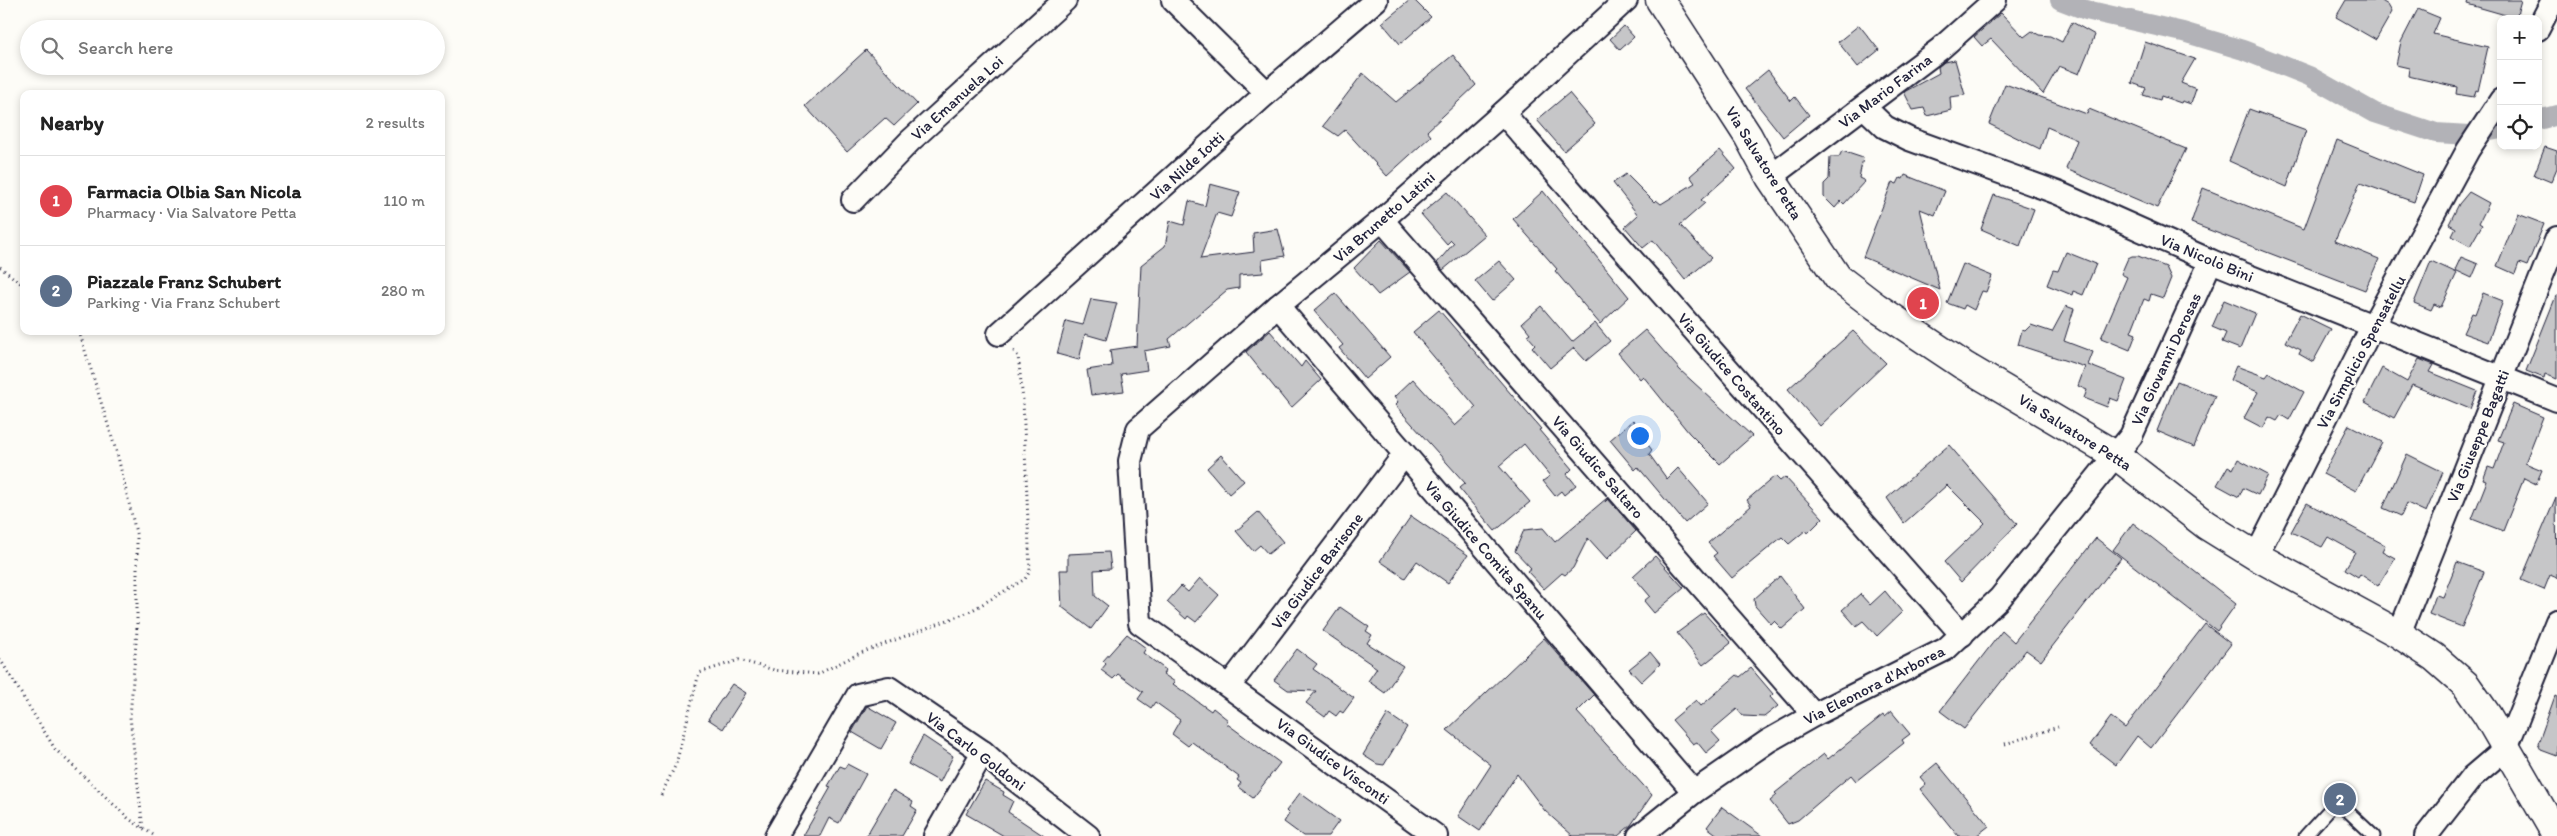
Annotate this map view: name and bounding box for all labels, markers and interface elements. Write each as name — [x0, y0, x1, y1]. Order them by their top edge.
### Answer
map controls — [2497, 15, 2542, 150]
button: + — [2497, 15, 2542, 60]
search box — [20, 20, 445, 75]
icon: search — [38, 34, 66, 62]
text: Search here — [78, 36, 173, 59]
street label: Via Mario Farina — [1835, 50, 1935, 132]
street label: Via Emanuela Loi — [907, 52, 1007, 144]
button: − — [2497, 60, 2542, 105]
street label: Via Salvatore Petta — [1722, 103, 1807, 223]
button: locate — [2497, 105, 2542, 150]
text: Nearby — [40, 110, 104, 135]
text: 2 results — [365, 113, 425, 132]
street label: Via Nilde Iotti — [1146, 128, 1228, 204]
street label: Via Brunetto Latini — [1329, 168, 1439, 266]
text: Farmacia Olbia San Nicola — [87, 180, 301, 203]
text: 1 — [52, 191, 60, 210]
text: 110 m — [383, 191, 425, 210]
text: Pharmacy · Via Salvatore Petta — [87, 203, 296, 222]
street label: Via Nicolò Bini — [2158, 230, 2256, 286]
text: Piazzale Franz Schubert — [87, 270, 281, 293]
street label: Via Simplicio Spensatellu — [2312, 272, 2410, 432]
text: 2 — [52, 281, 60, 300]
text: 280 m — [381, 281, 425, 300]
pin: 1 — [1907, 284, 1939, 322]
street label: Via Giovanni Derosas — [2127, 290, 2205, 428]
text: Parking · Via Franz Schubert — [87, 293, 280, 312]
street label: Via Giudice Costantino — [1674, 309, 1790, 439]
street label: Via Giuseppe Bagatti — [2443, 367, 2513, 505]
street label: Via Salvatore Petta — [2015, 390, 2135, 475]
street label: Via Giudice Saltaro — [1548, 412, 1648, 522]
your location — [1627, 423, 1653, 449]
street label: Via Giudice Comita Spanu — [1421, 477, 1552, 623]
street label: Via Giudice Barisone — [1267, 509, 1367, 633]
street label: Via Eleonora d'Arborea — [1800, 641, 1948, 729]
street label: Via Carlo Goldoni — [923, 707, 1029, 795]
street label: Via Giudice Visconti — [1273, 714, 1393, 808]
pin: 2 — [2324, 780, 2356, 818]

